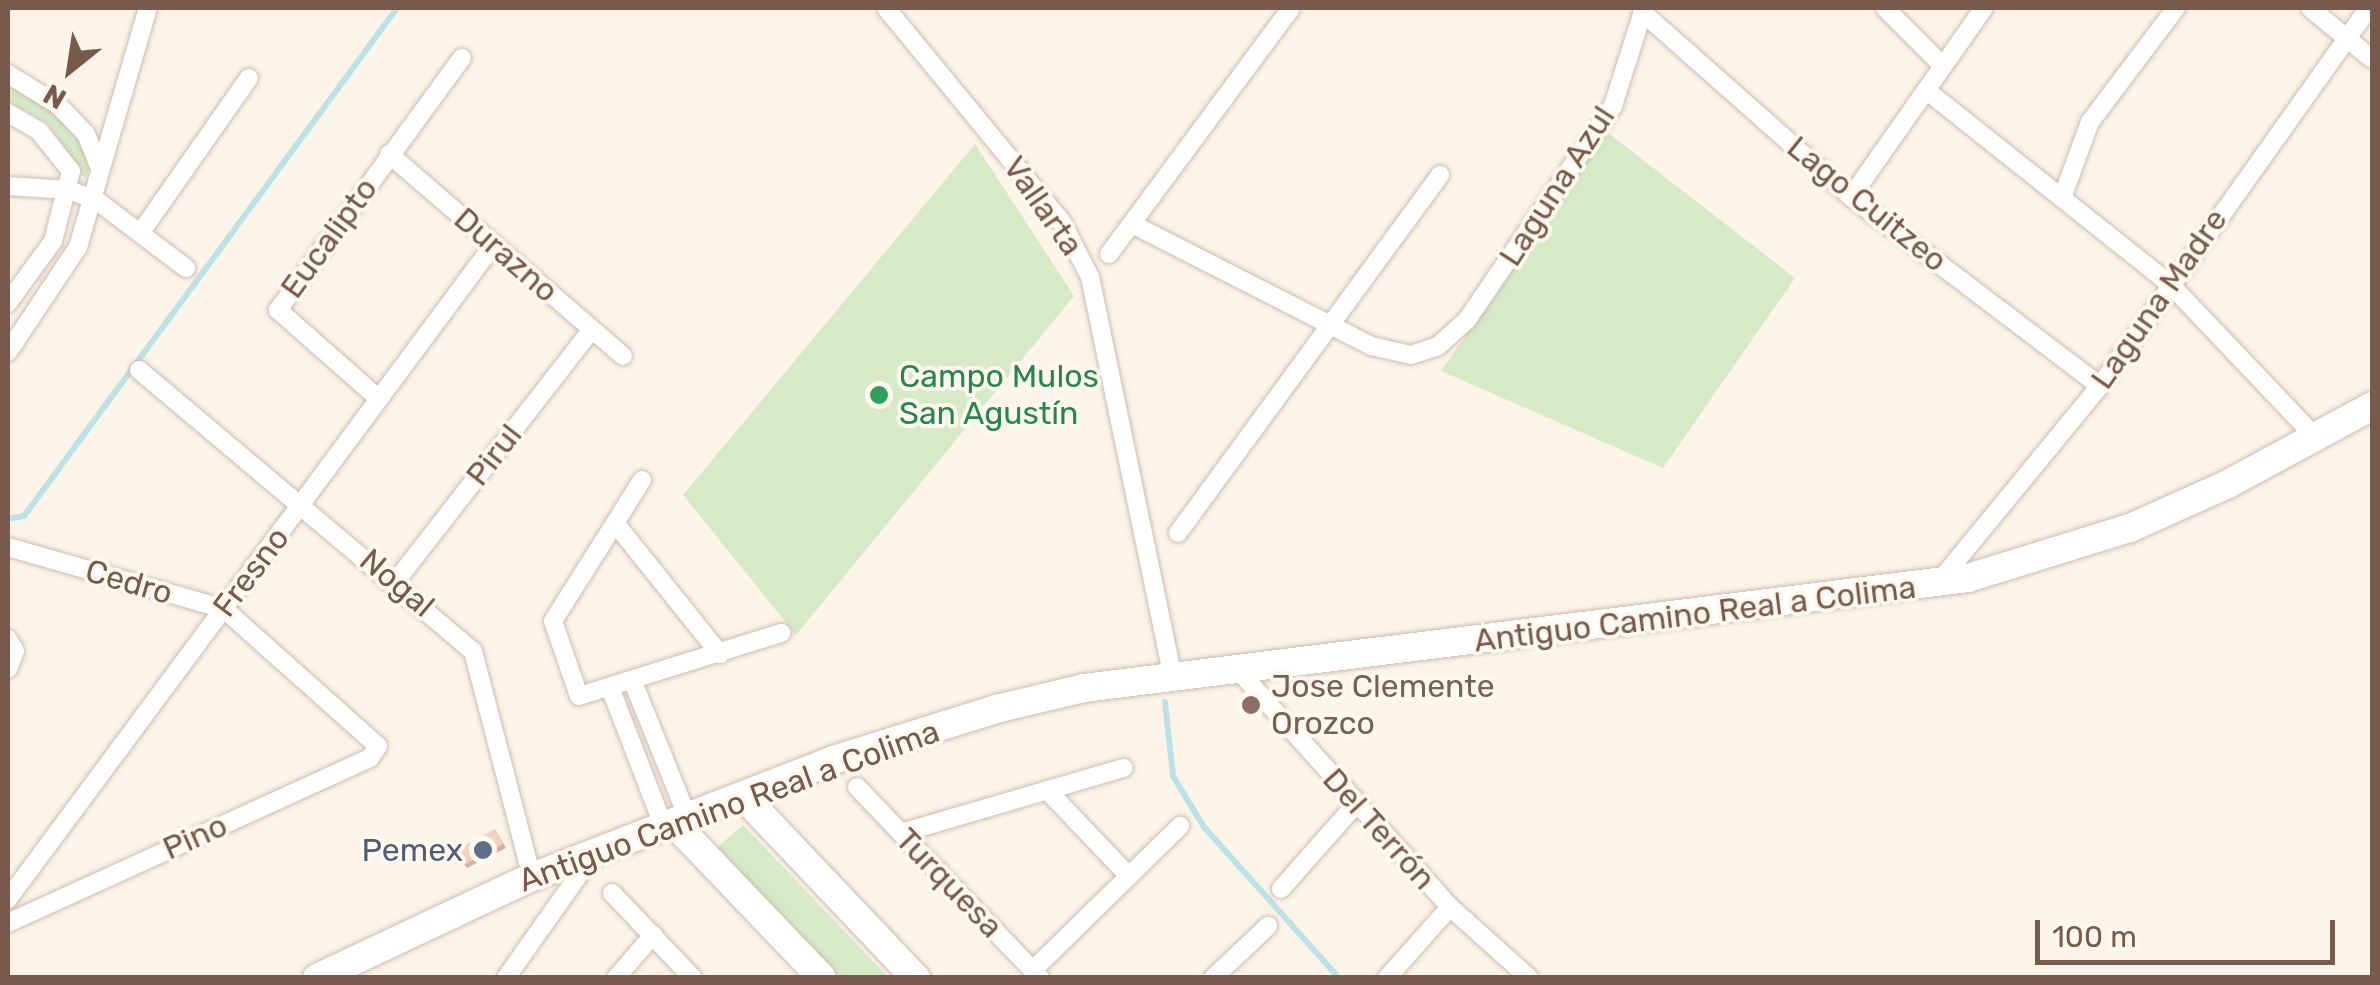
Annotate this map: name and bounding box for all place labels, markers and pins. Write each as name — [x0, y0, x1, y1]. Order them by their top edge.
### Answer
place label: Campo Mulos San Agustín — [899, 358, 1099, 433]
marker: Campo Mulos San Agustín — [868, 384, 890, 406]
place label: Jose Clemente Orozco — [1271, 668, 1495, 743]
marker: Jose Clemente Orozco — [1240, 694, 1262, 716]
place label: Pemex — [361, 831, 463, 869]
marker: Pemex — [472, 839, 494, 861]

